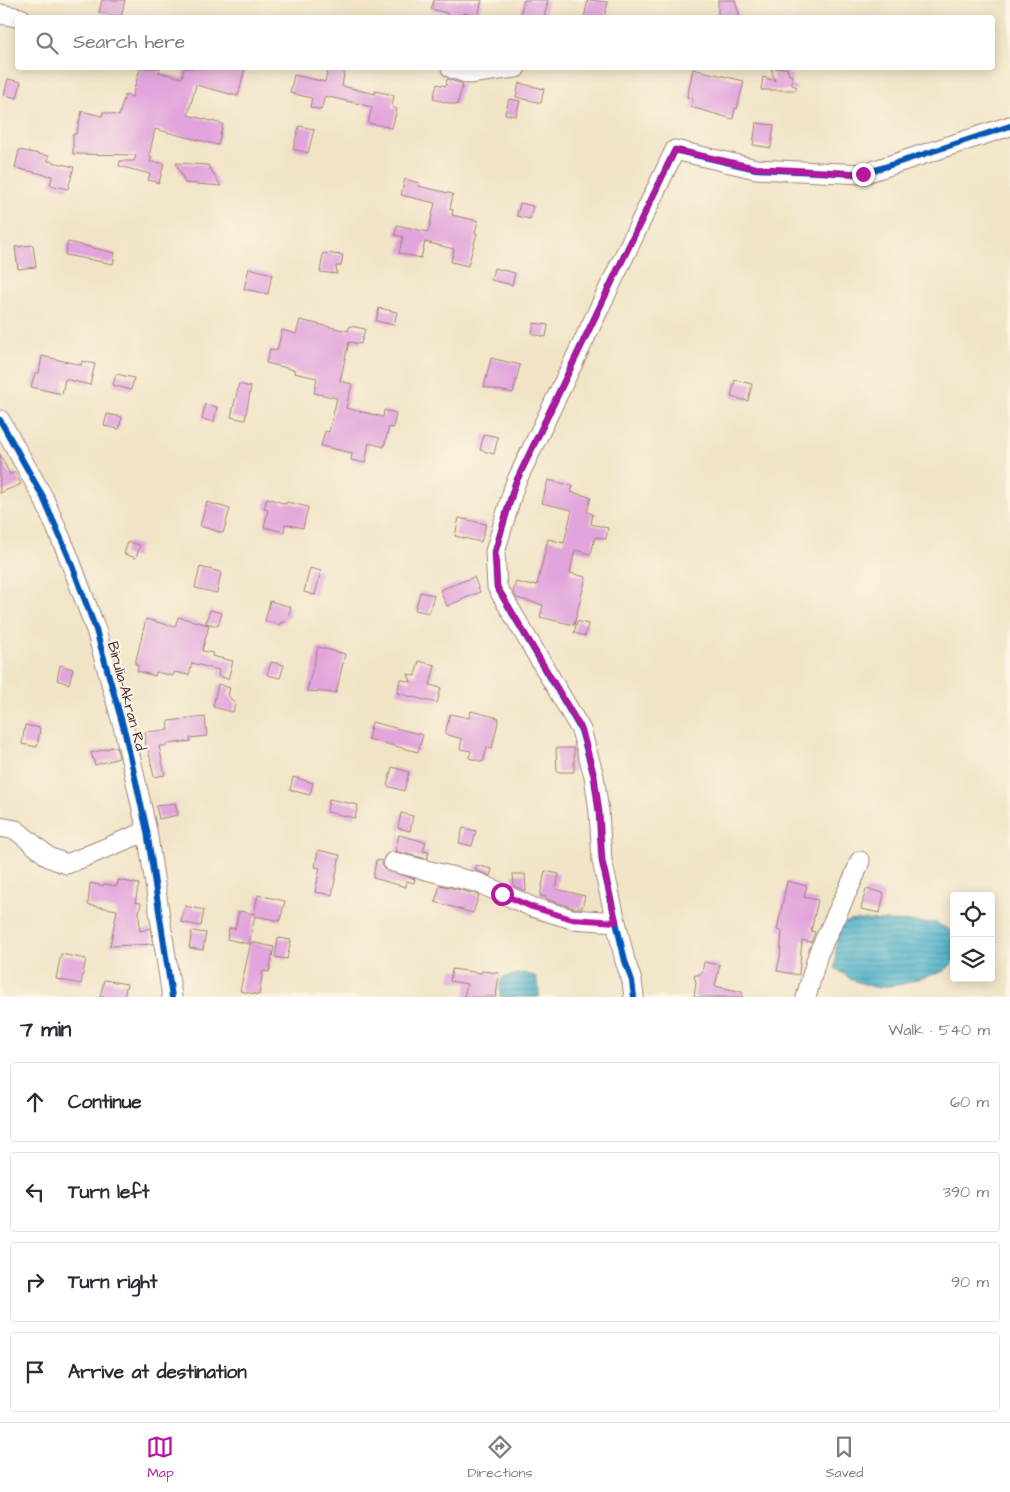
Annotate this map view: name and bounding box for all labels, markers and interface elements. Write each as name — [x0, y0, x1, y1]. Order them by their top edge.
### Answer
search box — [15, 15, 995, 70]
icon: search — [33, 29, 61, 57]
text: Search here — [73, 29, 185, 56]
route end — [852, 163, 875, 186]
street label: Birulia-Akran Rd — [102, 639, 151, 753]
route start — [491, 883, 514, 906]
map controls — [950, 892, 995, 982]
button: locate — [950, 892, 995, 937]
button: layers — [950, 937, 995, 982]
text: 7 min — [20, 1015, 71, 1044]
text: Walk · 540 m — [888, 1019, 990, 1041]
icon: ahead — [21, 1088, 49, 1116]
text: Continue — [68, 1089, 142, 1116]
text: 60 m — [950, 1091, 989, 1113]
icon: left — [21, 1178, 49, 1206]
text: Turn left — [68, 1179, 149, 1206]
text: 390 m — [943, 1181, 989, 1203]
icon: right — [21, 1268, 49, 1296]
text: Turn right — [68, 1269, 157, 1296]
text: 90 m — [951, 1271, 989, 1293]
icon: arrive — [21, 1358, 49, 1386]
text: Arrive at destination — [68, 1359, 247, 1386]
tab: Map — [146, 1433, 174, 1483]
tab: Directions — [467, 1433, 532, 1483]
tab: Saved — [825, 1433, 864, 1483]

